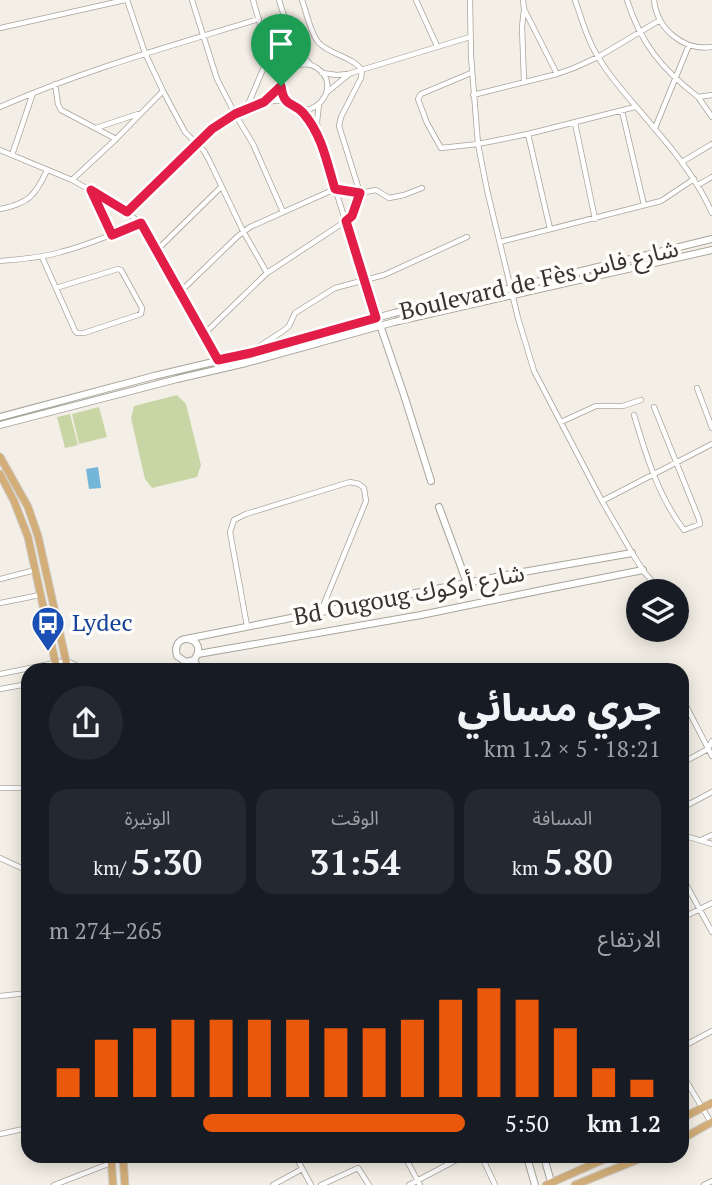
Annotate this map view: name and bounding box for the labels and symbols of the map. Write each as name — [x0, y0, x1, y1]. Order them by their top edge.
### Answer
pin — [251, 14, 311, 86]
street label: Boulevard de Fès شارع فاس — [396, 231, 682, 329]
street label: Bd Ougoug شارع أوكوك — [290, 556, 528, 634]
bus stop icon: Lydec — [29, 604, 67, 653]
place label: Lydec — [72, 606, 133, 638]

